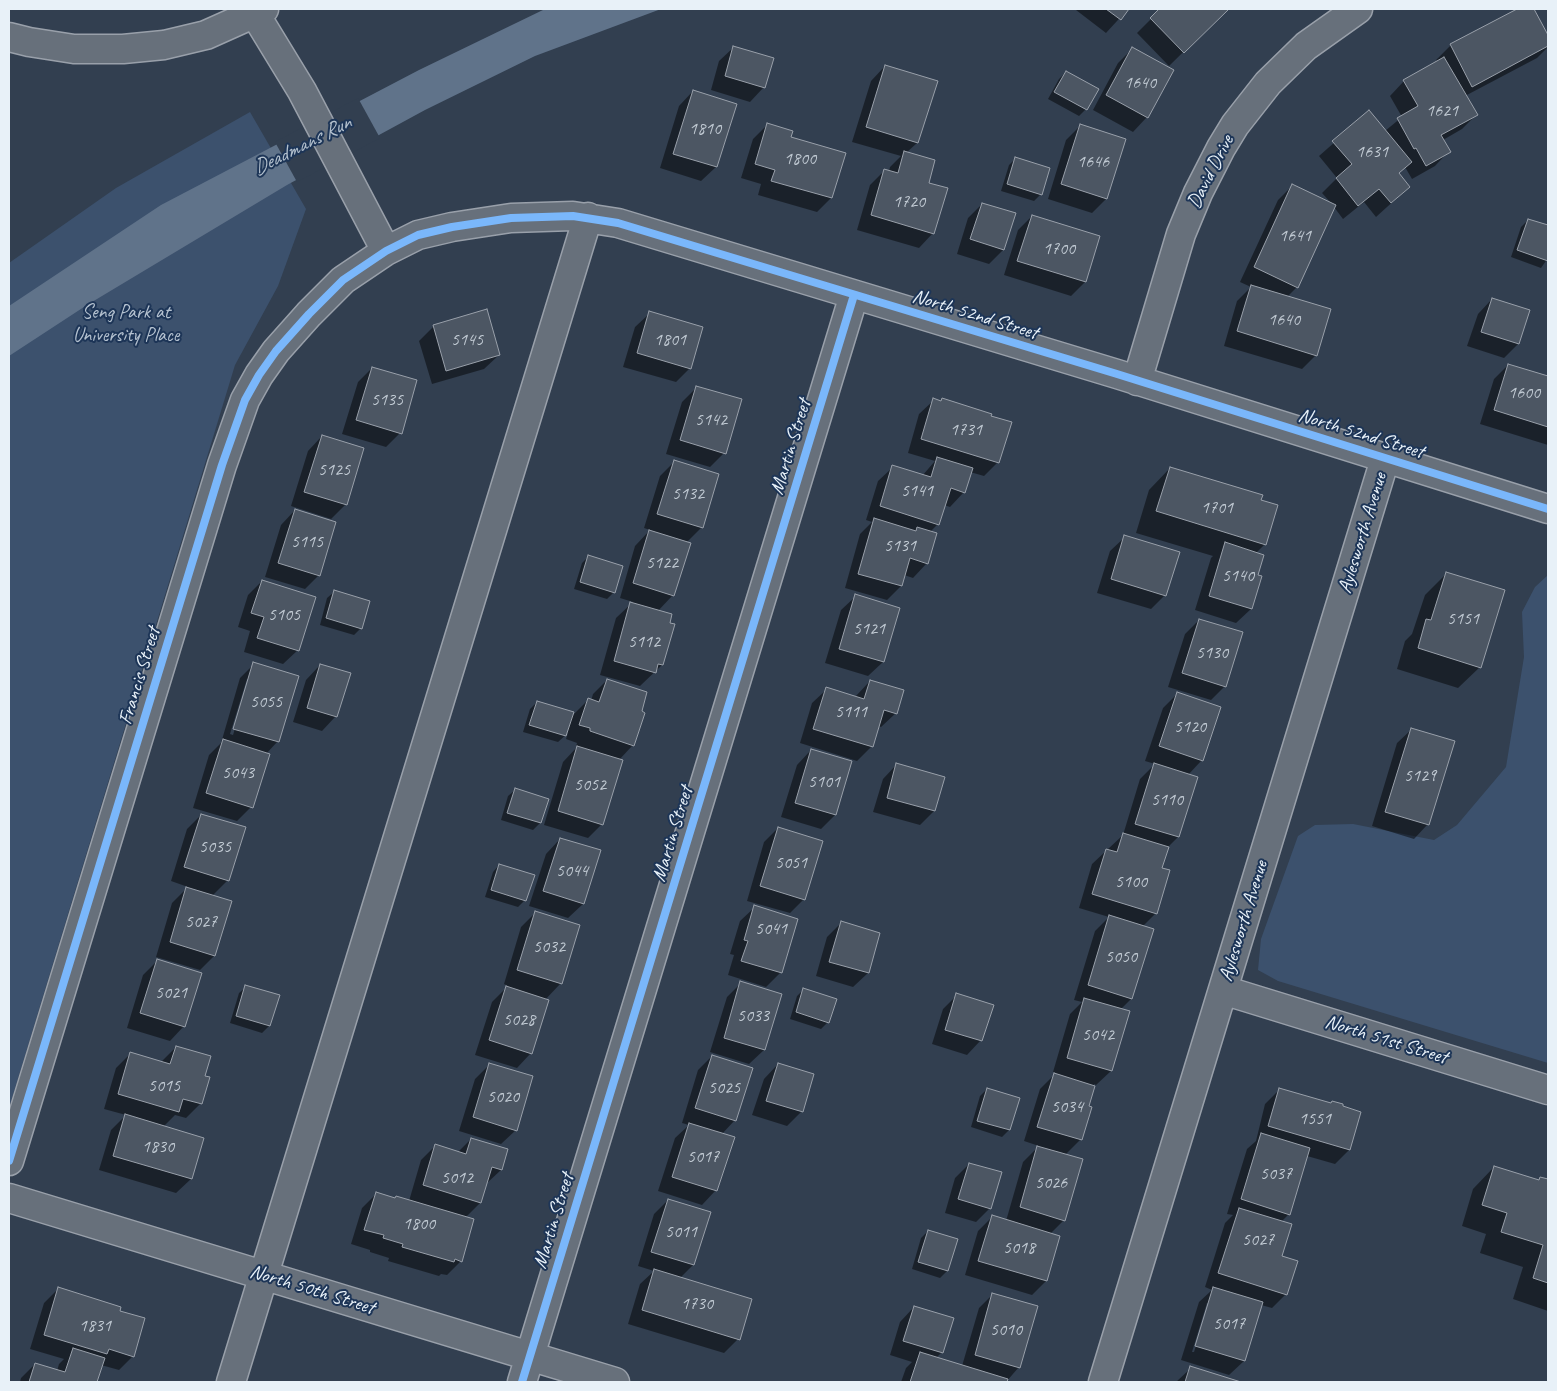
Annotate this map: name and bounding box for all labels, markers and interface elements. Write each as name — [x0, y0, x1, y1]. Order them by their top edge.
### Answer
house number: 1640 — [1124, 72, 1156, 94]
house number: 1621 — [1426, 100, 1458, 122]
water label: Deadmans Run — [249, 111, 355, 181]
house number: 1810 — [689, 118, 721, 140]
street label: David Drive — [1182, 131, 1240, 213]
house number: 1631 — [1356, 141, 1388, 163]
house number: 1800 — [784, 148, 816, 170]
house number: 1646 — [1077, 151, 1109, 173]
house number: 1720 — [893, 191, 925, 213]
house number: 1641 — [1279, 225, 1311, 247]
house number: 1700 — [1043, 238, 1075, 260]
street label: North 52nd Street — [909, 285, 1041, 345]
park label: Seng Park at University Place — [73, 301, 179, 348]
house number: 1640 — [1268, 309, 1300, 331]
house number: 5145 — [451, 329, 483, 351]
house number: 1801 — [654, 329, 686, 351]
house number: 1600 — [1508, 382, 1540, 404]
house number: 5135 — [371, 389, 403, 411]
street label: Martin Street — [765, 397, 817, 497]
street label: North 52nd Street — [1295, 404, 1427, 464]
house number: 5142 — [695, 409, 727, 431]
house number: 1731 — [950, 419, 982, 441]
house number: 5125 — [318, 459, 350, 481]
street label: Aylesworth Avenue — [1333, 470, 1393, 596]
house number: 5141 — [901, 480, 933, 502]
house number: 5132 — [672, 483, 704, 505]
house number: 1701 — [1201, 497, 1233, 519]
house number: 5115 — [291, 531, 323, 553]
house number: 5131 — [884, 535, 916, 557]
house number: 5122 — [646, 552, 678, 574]
house number: 5140 — [1222, 565, 1254, 587]
house number: 5105 — [268, 604, 300, 626]
house number: 5151 — [1447, 608, 1479, 630]
house number: 5121 — [853, 618, 885, 640]
street label: Francis Street — [114, 625, 166, 727]
house number: 5112 — [628, 631, 660, 653]
house number: 5130 — [1196, 642, 1228, 664]
house number: 5055 — [250, 691, 282, 713]
house number: 5111 — [835, 701, 867, 723]
house number: 5120 — [1174, 716, 1206, 738]
house number: 5043 — [222, 762, 254, 784]
house number: 5129 — [1404, 765, 1436, 787]
house number: 5101 — [808, 771, 840, 793]
house number: 5052 — [574, 774, 606, 796]
street label: Martin Street — [647, 784, 699, 884]
house number: 5110 — [1151, 789, 1183, 811]
house number: 5035 — [199, 836, 231, 858]
house number: 5051 — [775, 852, 807, 874]
street label: Aylesworth Avenue — [1214, 858, 1274, 984]
house number: 5044 — [556, 860, 588, 882]
house number: 5100 — [1115, 871, 1147, 893]
house number: 5027 — [185, 911, 217, 933]
house number: 5041 — [755, 918, 787, 940]
house number: 5032 — [533, 936, 565, 958]
house number: 5050 — [1105, 946, 1137, 968]
house number: 5021 — [155, 982, 187, 1004]
house number: 5033 — [737, 1005, 769, 1027]
house number: 5028 — [503, 1009, 535, 1031]
street label: North 51st Street — [1322, 1010, 1450, 1070]
house number: 5042 — [1082, 1024, 1114, 1046]
house number: 5015 — [148, 1075, 180, 1097]
house number: 5025 — [708, 1077, 740, 1099]
house number: 5020 — [487, 1086, 519, 1108]
house number: 5034 — [1051, 1096, 1083, 1118]
house number: 1551 — [1299, 1108, 1331, 1130]
house number: 1830 — [142, 1136, 174, 1158]
house number: 5017 — [687, 1146, 719, 1168]
house number: 5037 — [1260, 1163, 1292, 1185]
house number: 5012 — [441, 1167, 473, 1189]
street label: Martin Street — [528, 1171, 580, 1271]
house number: 5026 — [1035, 1172, 1067, 1194]
house number: 1800 — [403, 1213, 435, 1235]
house number: 5011 — [665, 1221, 697, 1243]
house number: 5027 — [1242, 1229, 1274, 1251]
house number: 5018 — [1003, 1237, 1035, 1259]
street label: North 50th Street — [247, 1260, 377, 1320]
house number: 1730 — [681, 1293, 713, 1315]
house number: 5017 — [1213, 1313, 1245, 1335]
house number: 1831 — [79, 1315, 111, 1337]
house number: 5010 — [990, 1319, 1022, 1341]

